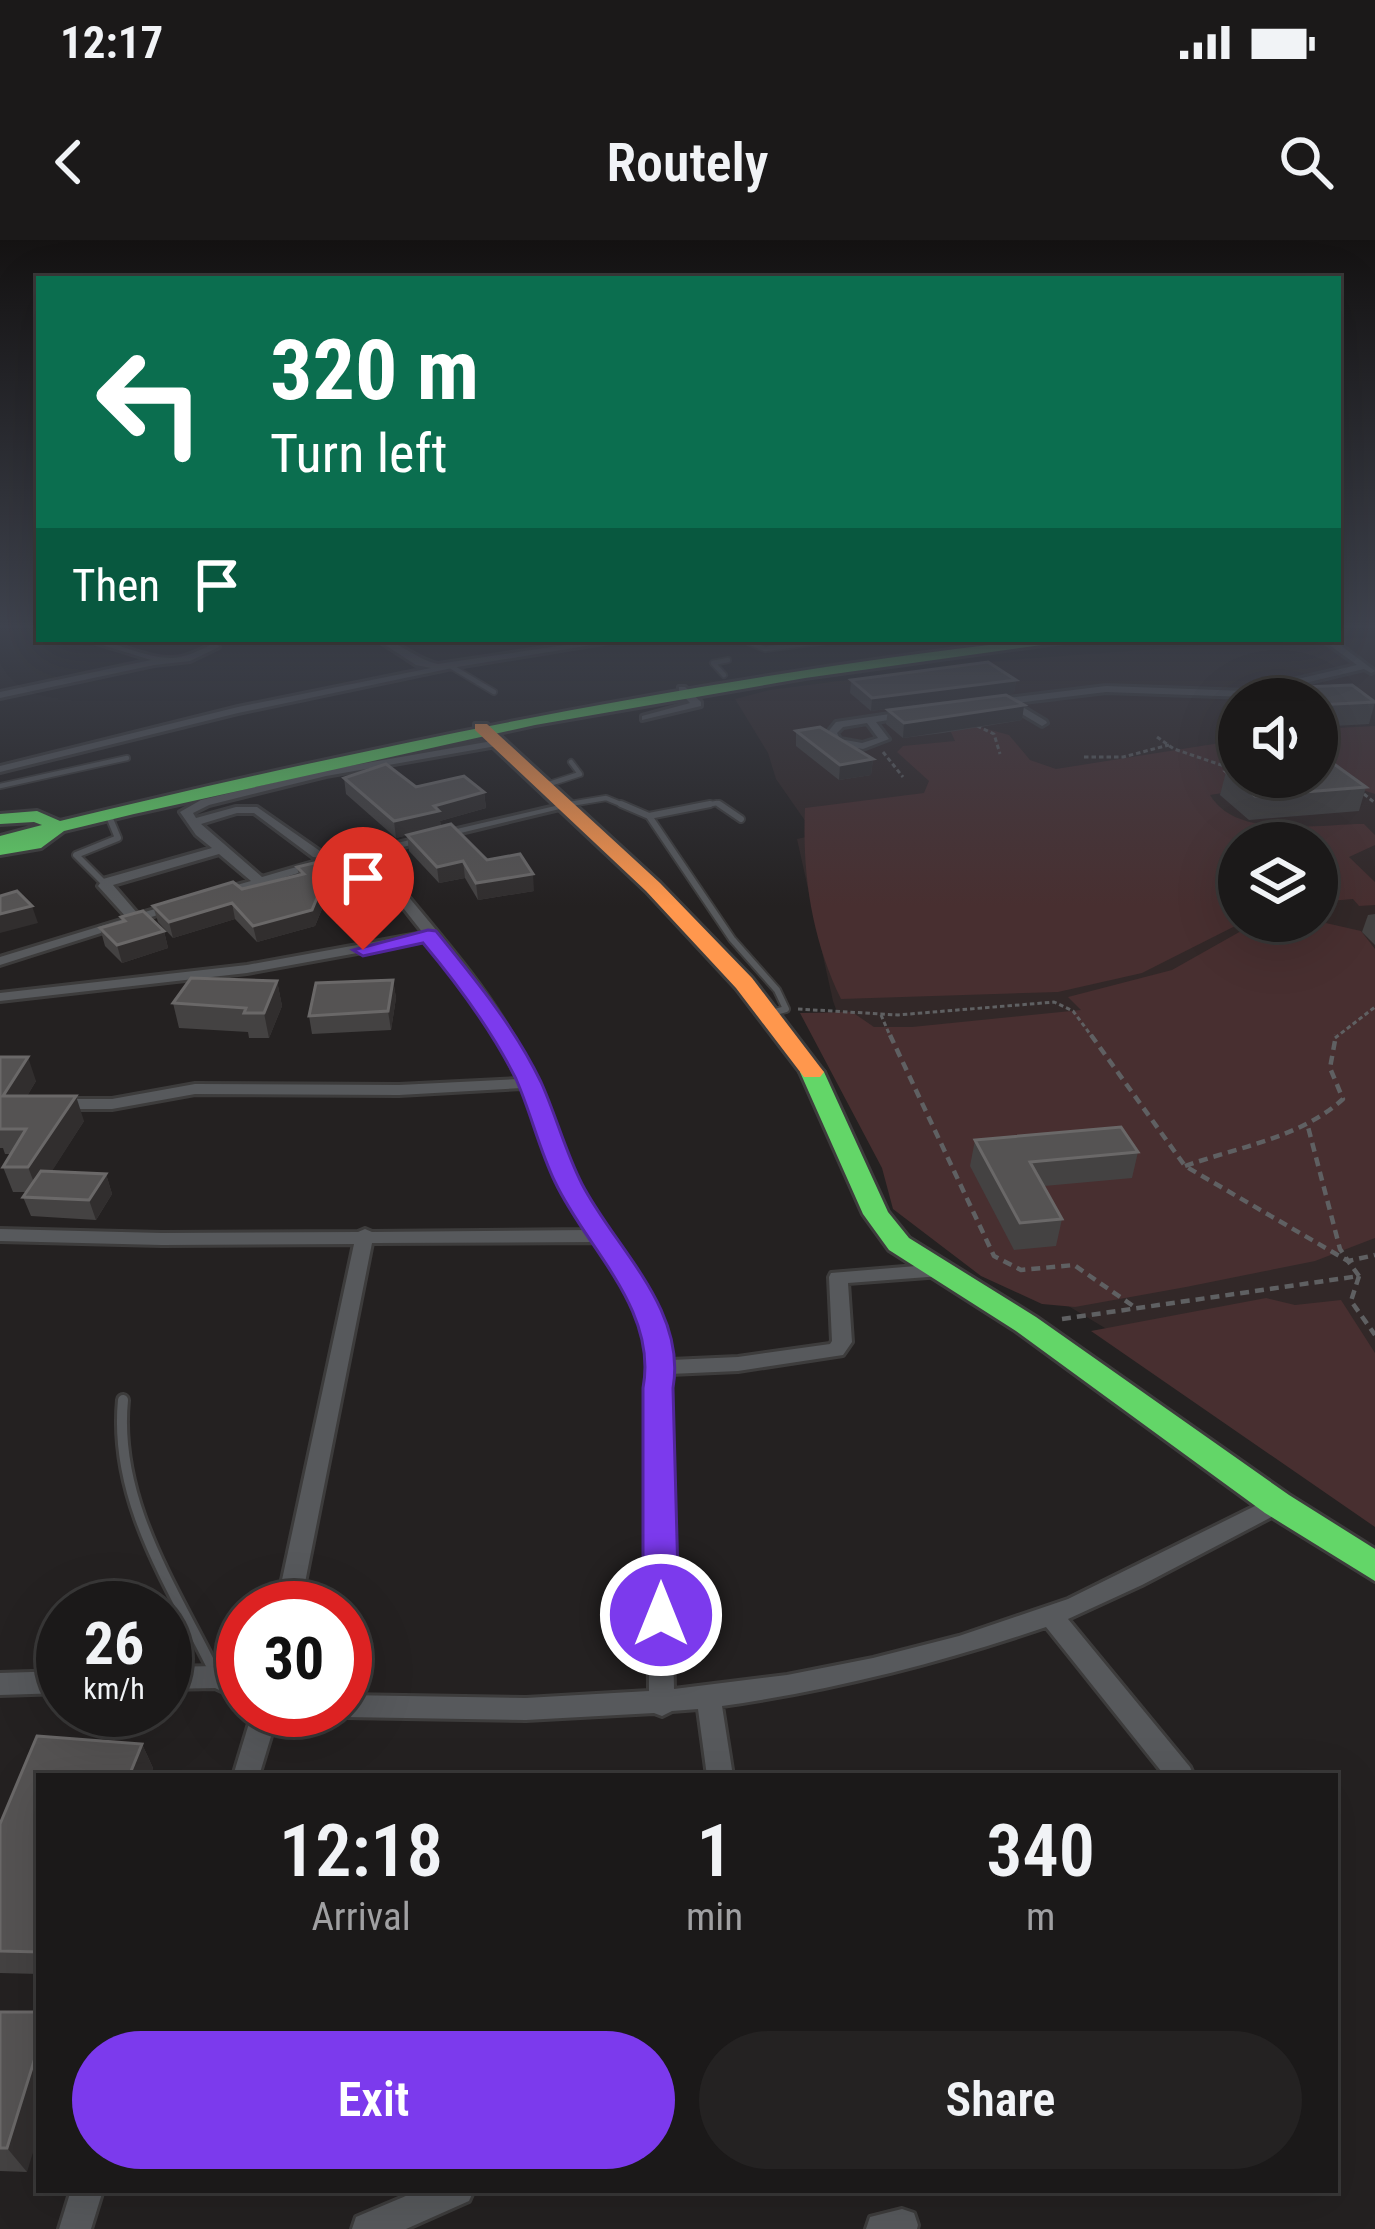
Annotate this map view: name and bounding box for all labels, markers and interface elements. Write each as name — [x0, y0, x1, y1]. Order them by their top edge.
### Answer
text: 12:17 — [60, 16, 163, 69]
icon: back — [36, 129, 102, 195]
icon: search — [1273, 129, 1339, 195]
text: Routely — [606, 131, 769, 194]
text: 320 m — [270, 321, 479, 420]
icon: left — [72, 324, 228, 480]
text: Turn left — [270, 422, 447, 485]
icon: arrive — [184, 552, 250, 618]
text: Then — [72, 559, 160, 612]
map controls — [1218, 678, 1338, 942]
button: sound — [1218, 678, 1338, 798]
button: layers — [1218, 822, 1338, 942]
pin — [312, 827, 414, 950]
icon: arrive — [330, 845, 396, 911]
position arrow — [598, 1552, 724, 1678]
speed limit sign: 30 — [216, 1581, 372, 1737]
text: 26 — [84, 1608, 144, 1679]
text: km/h — [83, 1671, 145, 1706]
text: 12:18 — [279, 1809, 443, 1894]
text: 1 — [697, 1809, 733, 1894]
text: 340 — [986, 1809, 1095, 1894]
text: Arrival — [311, 1894, 411, 1940]
text: min — [686, 1894, 743, 1940]
text: m — [1026, 1894, 1055, 1940]
button: Exit — [72, 2031, 675, 2169]
button: Share — [699, 2031, 1302, 2169]

